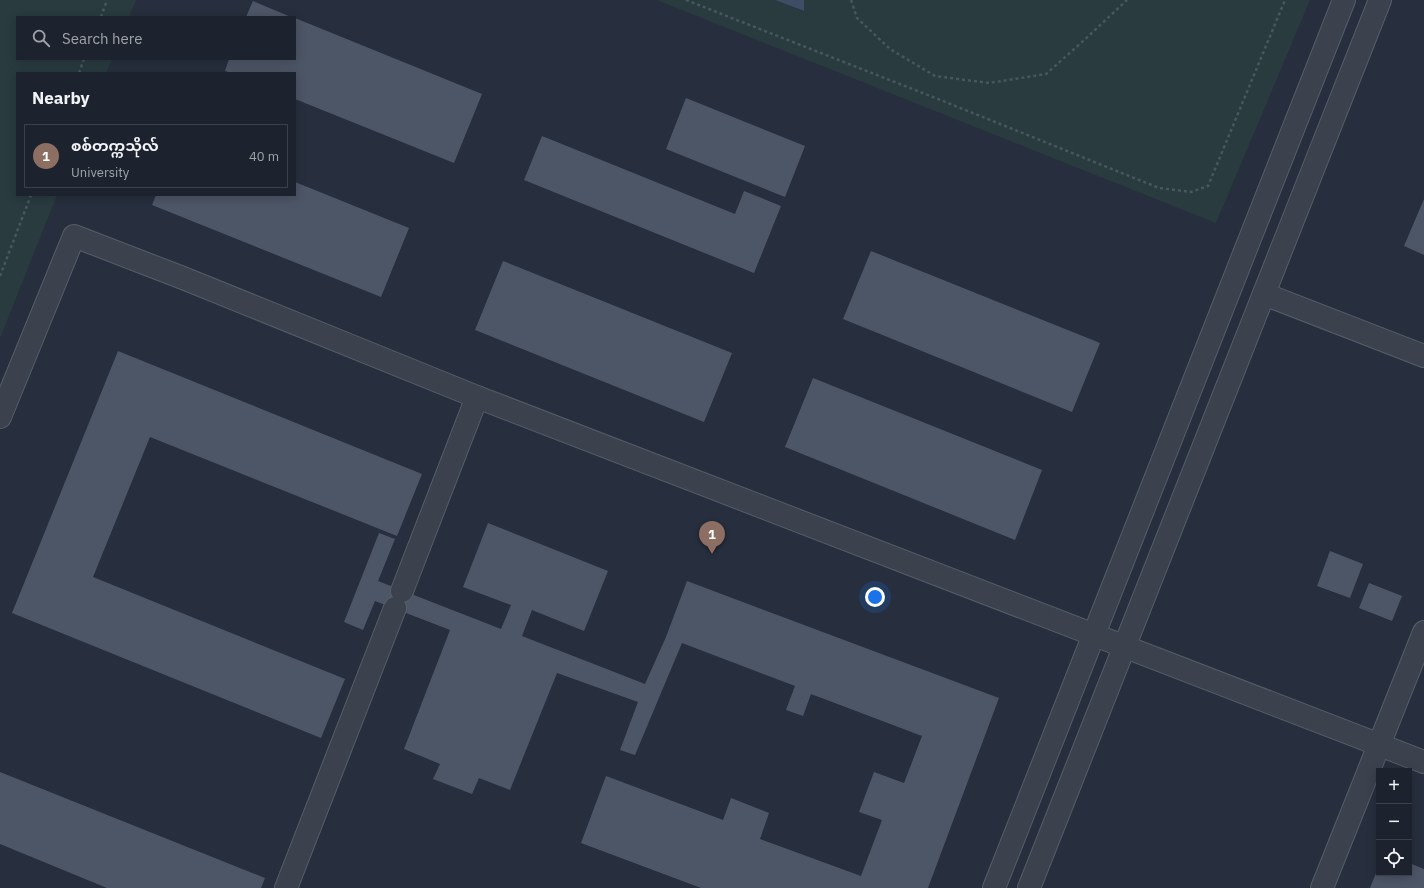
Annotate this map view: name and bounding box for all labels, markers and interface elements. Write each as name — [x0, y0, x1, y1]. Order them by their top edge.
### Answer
search box — [16, 16, 296, 60]
icon: search — [30, 27, 52, 49]
text: Search here — [62, 29, 142, 48]
text: Nearby — [32, 87, 90, 109]
text: စစ်‌တက္ကသိုလ် — [71, 136, 159, 155]
text: 1 — [42, 148, 50, 165]
text: 40 m — [249, 148, 279, 165]
text: University — [71, 164, 129, 181]
pin: 1 — [699, 521, 725, 554]
your location — [865, 587, 885, 607]
map controls — [1376, 768, 1412, 876]
button: + — [1376, 768, 1412, 804]
button: − — [1376, 804, 1412, 840]
button: locate — [1376, 840, 1412, 876]

